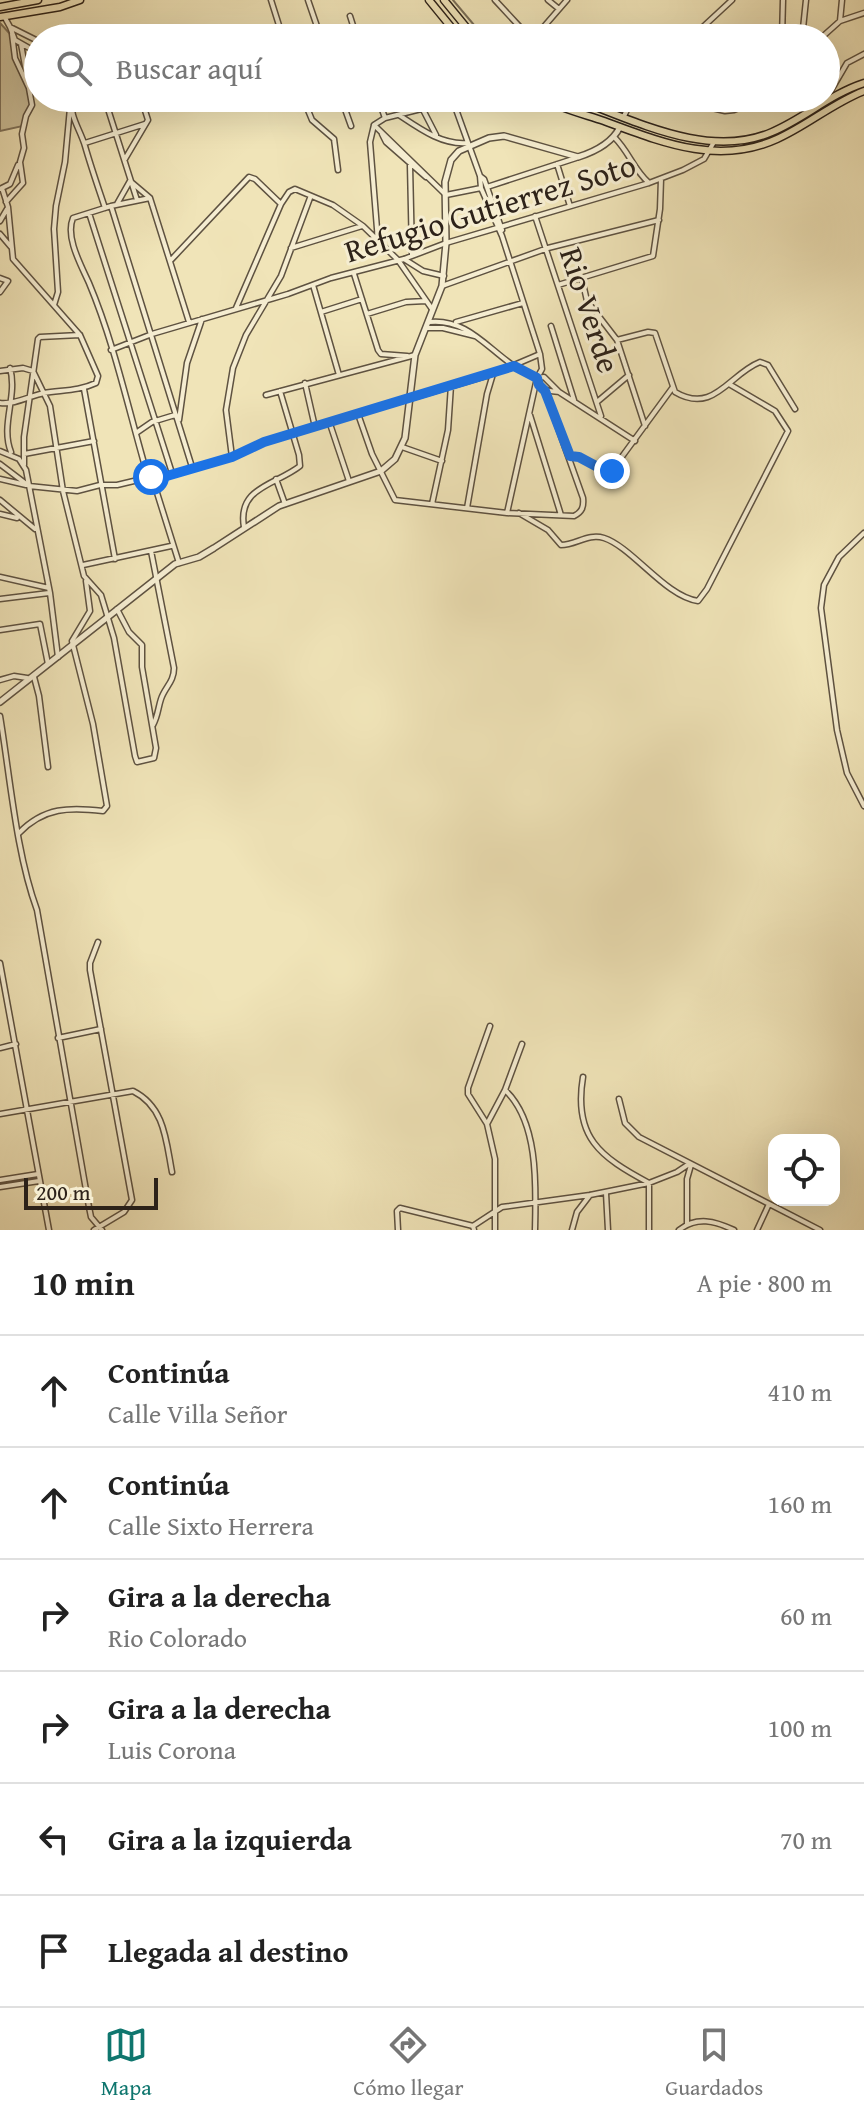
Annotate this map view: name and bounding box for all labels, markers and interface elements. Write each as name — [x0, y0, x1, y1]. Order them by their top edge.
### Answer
search box — [24, 24, 840, 112]
icon: search — [52, 46, 96, 90]
text: Buscar aquí — [116, 46, 262, 90]
street label: Refugio Gutierrez Soto — [338, 141, 641, 274]
street label: Rio Verde — [548, 241, 633, 379]
route end — [594, 453, 630, 489]
route start — [133, 459, 169, 495]
map controls — [768, 1134, 840, 1206]
button: locate — [768, 1134, 840, 1206]
scale bar — [24, 1174, 158, 1210]
text: 200 m — [36, 1176, 91, 1208]
text: 10 min — [32, 1258, 134, 1307]
text: A pie · 800 m — [697, 1263, 832, 1302]
text: Continúa — [108, 1350, 230, 1394]
icon: ahead — [32, 1369, 76, 1413]
text: 410 m — [767, 1372, 832, 1411]
text: Calle Villa Señor — [108, 1394, 287, 1433]
text: Continúa — [108, 1462, 230, 1506]
icon: ahead — [32, 1481, 76, 1525]
text: 160 m — [767, 1484, 832, 1523]
text: Calle Sixto Herrera — [108, 1506, 314, 1545]
text: Gira a la derecha — [108, 1574, 331, 1618]
icon: right — [32, 1593, 76, 1637]
text: 60 m — [780, 1596, 832, 1635]
text: Rio Colorado — [108, 1618, 247, 1657]
text: Gira a la derecha — [108, 1686, 331, 1730]
icon: right — [32, 1705, 76, 1749]
text: 100 m — [767, 1708, 832, 1747]
text: Luis Corona — [108, 1730, 236, 1769]
icon: left — [32, 1817, 76, 1861]
text: Gira a la izquierda — [108, 1817, 352, 1861]
text: 70 m — [780, 1820, 832, 1859]
icon: arrive — [32, 1929, 76, 1973]
text: Llegada al destino — [108, 1929, 349, 1973]
tab: Mapa — [101, 2023, 152, 2103]
tab: Cómo llegar — [353, 2023, 464, 2103]
tab: Guardados — [665, 2023, 763, 2103]

